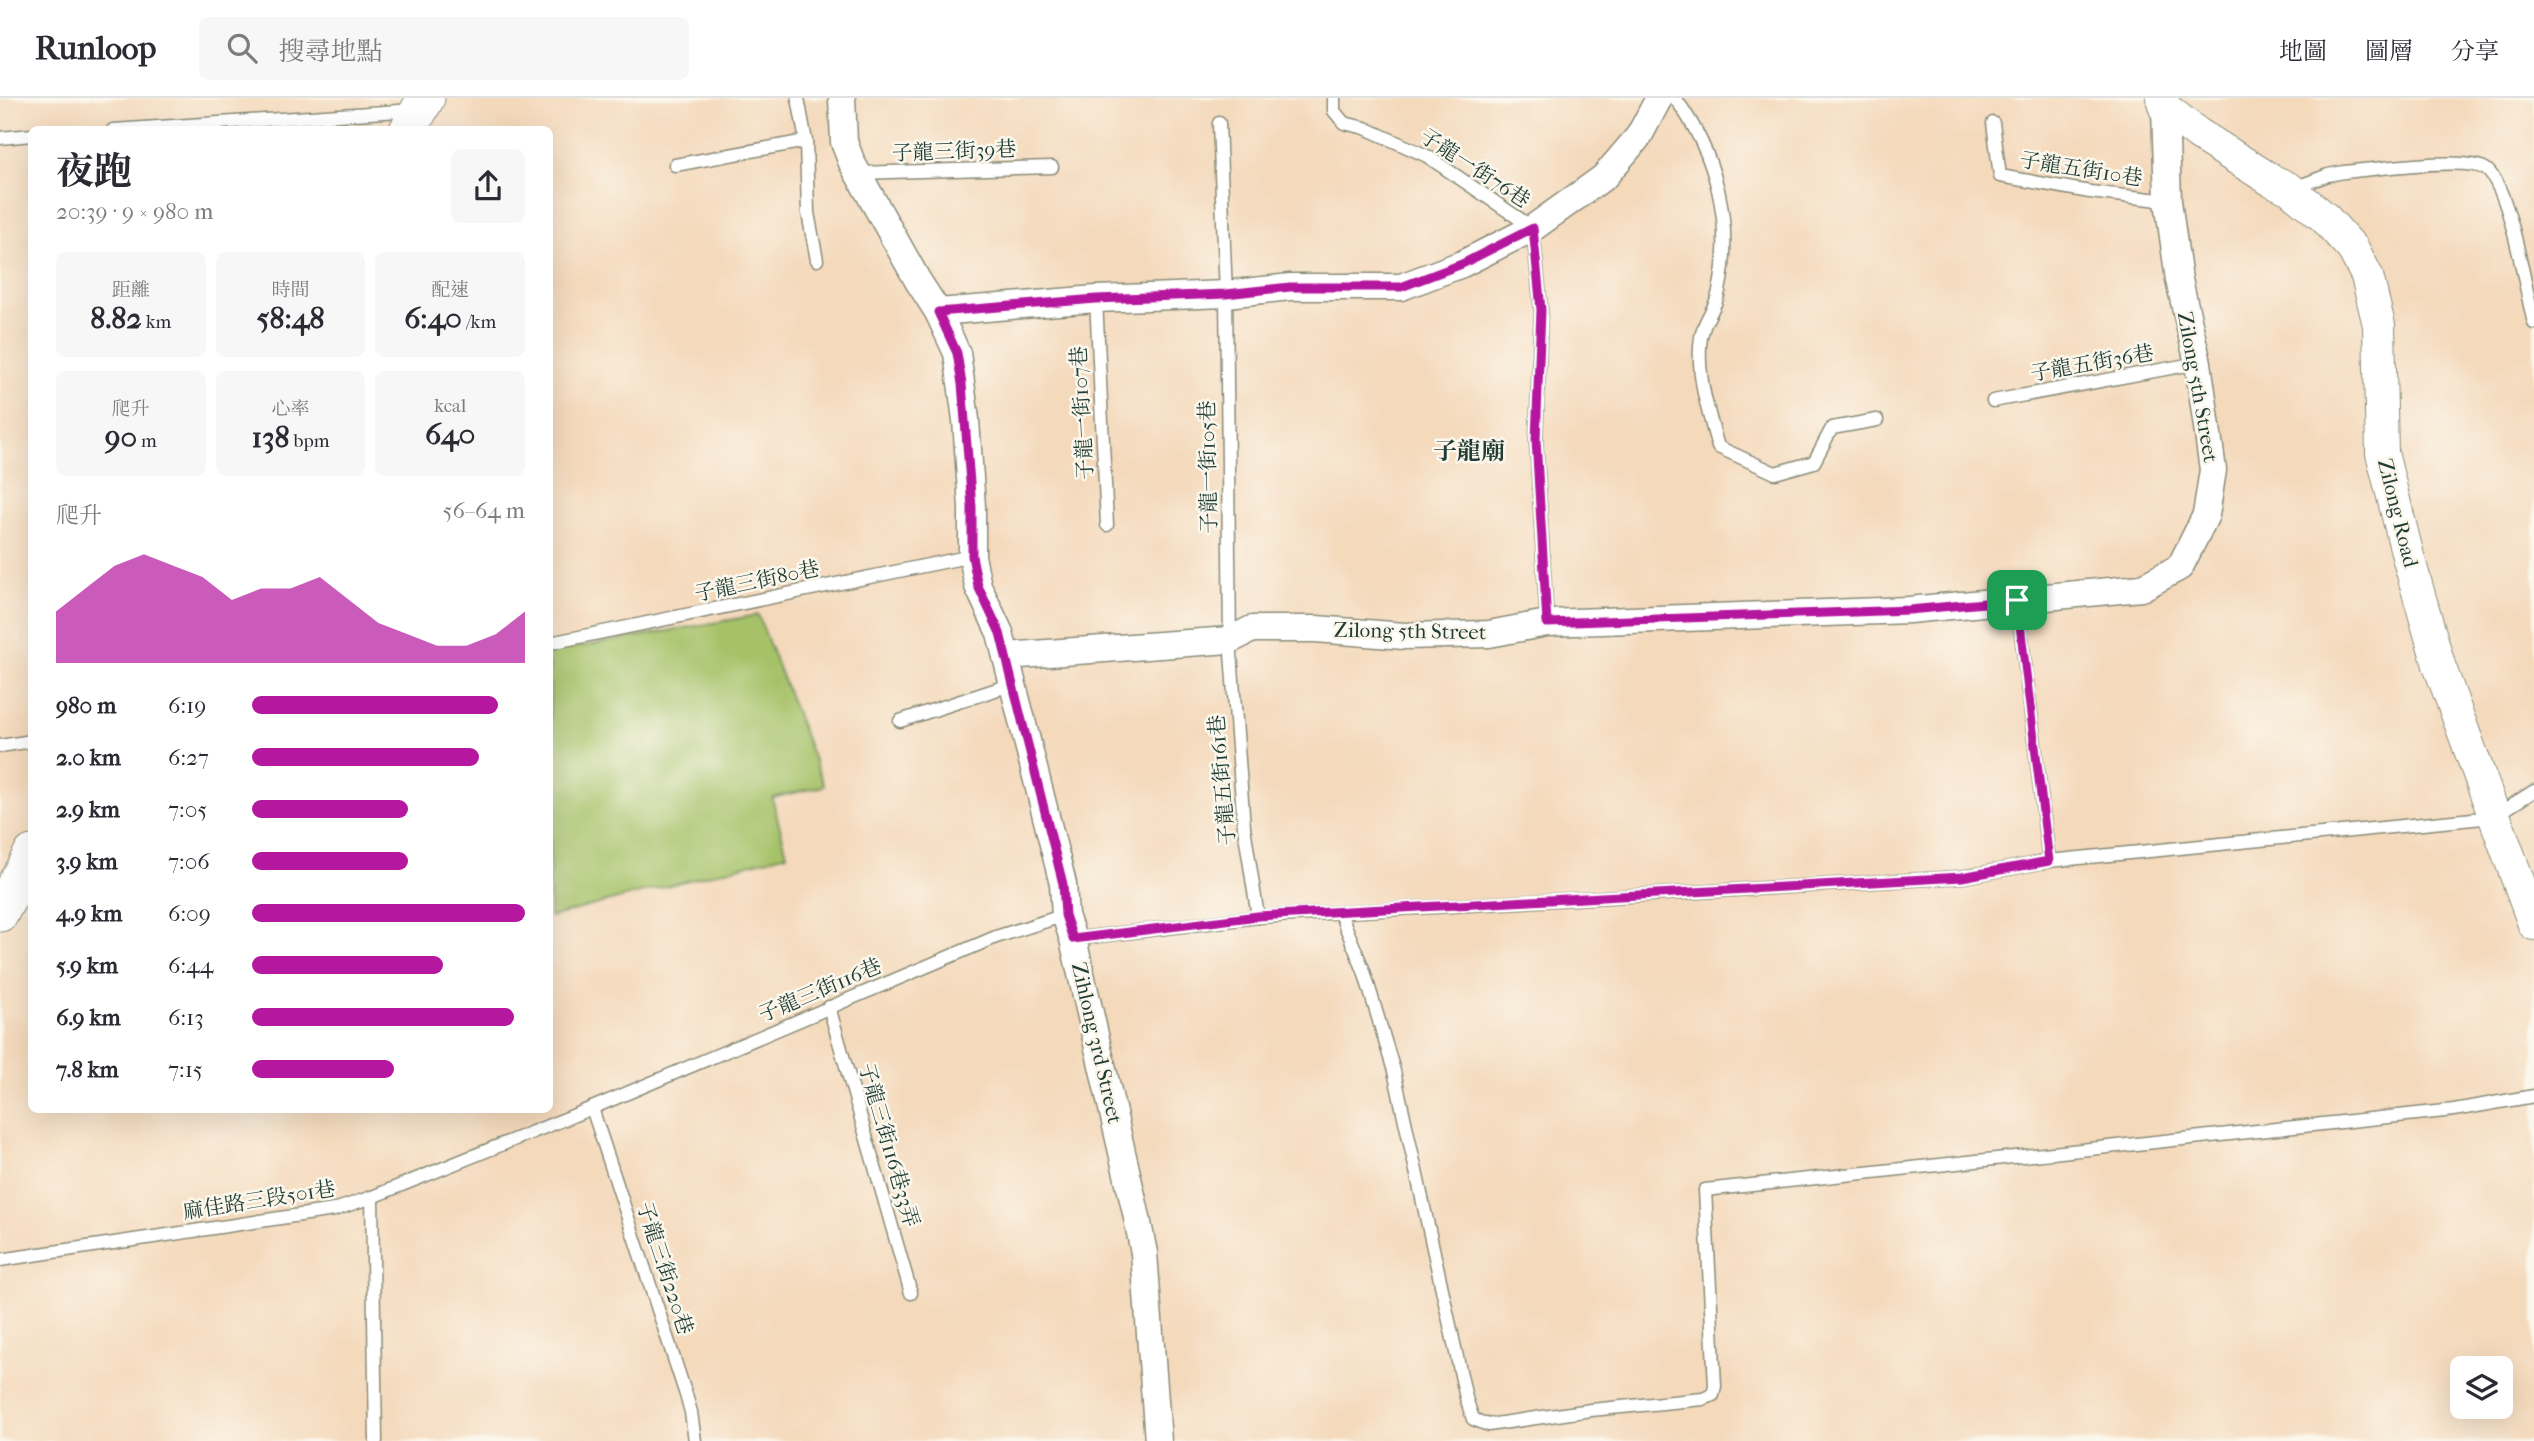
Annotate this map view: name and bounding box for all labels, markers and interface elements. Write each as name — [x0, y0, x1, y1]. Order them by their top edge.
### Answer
search box — [199, 17, 689, 80]
text: Runloop — [35, 29, 157, 68]
icon: search — [223, 29, 261, 67]
text: 搜尋地點 — [279, 36, 383, 67]
text: 地圖 — [2279, 37, 2327, 65]
text: 圖層 — [2365, 37, 2413, 65]
text: 分享 — [2451, 37, 2499, 65]
street label: 子龍一街76巷 — [1415, 123, 1535, 213]
street label: 子龍三街39巷 — [891, 137, 1017, 165]
street label: 子龍五街10巷 — [2018, 147, 2144, 191]
text: 夜跑 — [56, 149, 132, 194]
button: share — [451, 149, 525, 223]
text: 20:39 · 9 × 980 m — [56, 198, 213, 225]
text: 距離 — [112, 279, 150, 301]
text: 時間 — [271, 279, 310, 301]
text: 配速 — [431, 279, 469, 301]
text: 8.82 — [90, 301, 142, 336]
text: 58:48 — [256, 301, 325, 336]
text: 6:40 — [404, 301, 462, 336]
street label: Zilong 5th Street — [2173, 310, 2223, 465]
text: km — [142, 311, 171, 333]
text: /km — [462, 311, 496, 333]
street label: 子龍五街36巷 — [2028, 340, 2156, 386]
street label: 子龍一街107巷 — [1067, 345, 1097, 481]
text: kcal — [434, 395, 466, 417]
text: 爬升 — [112, 398, 150, 420]
text: 心率 — [271, 398, 310, 420]
street label: 子龍一街105巷 — [1195, 400, 1221, 534]
text: 640 — [425, 417, 475, 452]
text: 90 — [105, 420, 137, 455]
text: 138 — [251, 420, 290, 455]
text: m — [137, 430, 157, 452]
text: bpm — [290, 430, 330, 452]
district label: 子龍廟 — [1433, 437, 1505, 465]
street label: Zilong Road — [2373, 456, 2423, 570]
text: 56–64 m — [443, 497, 525, 524]
text: 爬升 — [56, 502, 102, 529]
street label: 子龍三街80巷 — [692, 556, 822, 606]
pin — [1987, 570, 2047, 630]
icon: arrive — [1998, 581, 2036, 619]
street label: Zilong 5th Street — [1333, 618, 1487, 644]
text: 980 m — [56, 692, 116, 719]
text: 6:19 — [168, 692, 206, 719]
street label: 子龍五街161巷 — [1204, 714, 1240, 846]
text: 2.0 km — [56, 744, 121, 771]
text: 6:27 — [168, 744, 209, 771]
text: 2.9 km — [56, 796, 120, 823]
text: 7:05 — [168, 796, 207, 823]
text: 3.9 km — [56, 848, 118, 875]
text: 7:06 — [168, 848, 210, 875]
text: 4.9 km — [56, 900, 122, 927]
text: 6:09 — [168, 900, 211, 927]
text: 5.9 km — [56, 952, 118, 979]
text: 6:44 — [168, 952, 213, 979]
street label: 子龍三街116巷 — [755, 953, 885, 1027]
street label: Zihlong 3rd Street — [1067, 960, 1127, 1127]
text: 6.9 km — [56, 1004, 121, 1031]
text: 6:13 — [168, 1004, 204, 1031]
text: 7.8 km — [56, 1056, 119, 1083]
text: 7:15 — [168, 1056, 203, 1083]
street label: 子龍三街116巷33弄 — [854, 1060, 924, 1230]
street label: 麻佳路三段501巷 — [181, 1176, 337, 1224]
street label: 子龍三街220巷 — [632, 1199, 698, 1337]
map controls — [2450, 1356, 2513, 1419]
button: layers — [2450, 1356, 2513, 1419]

